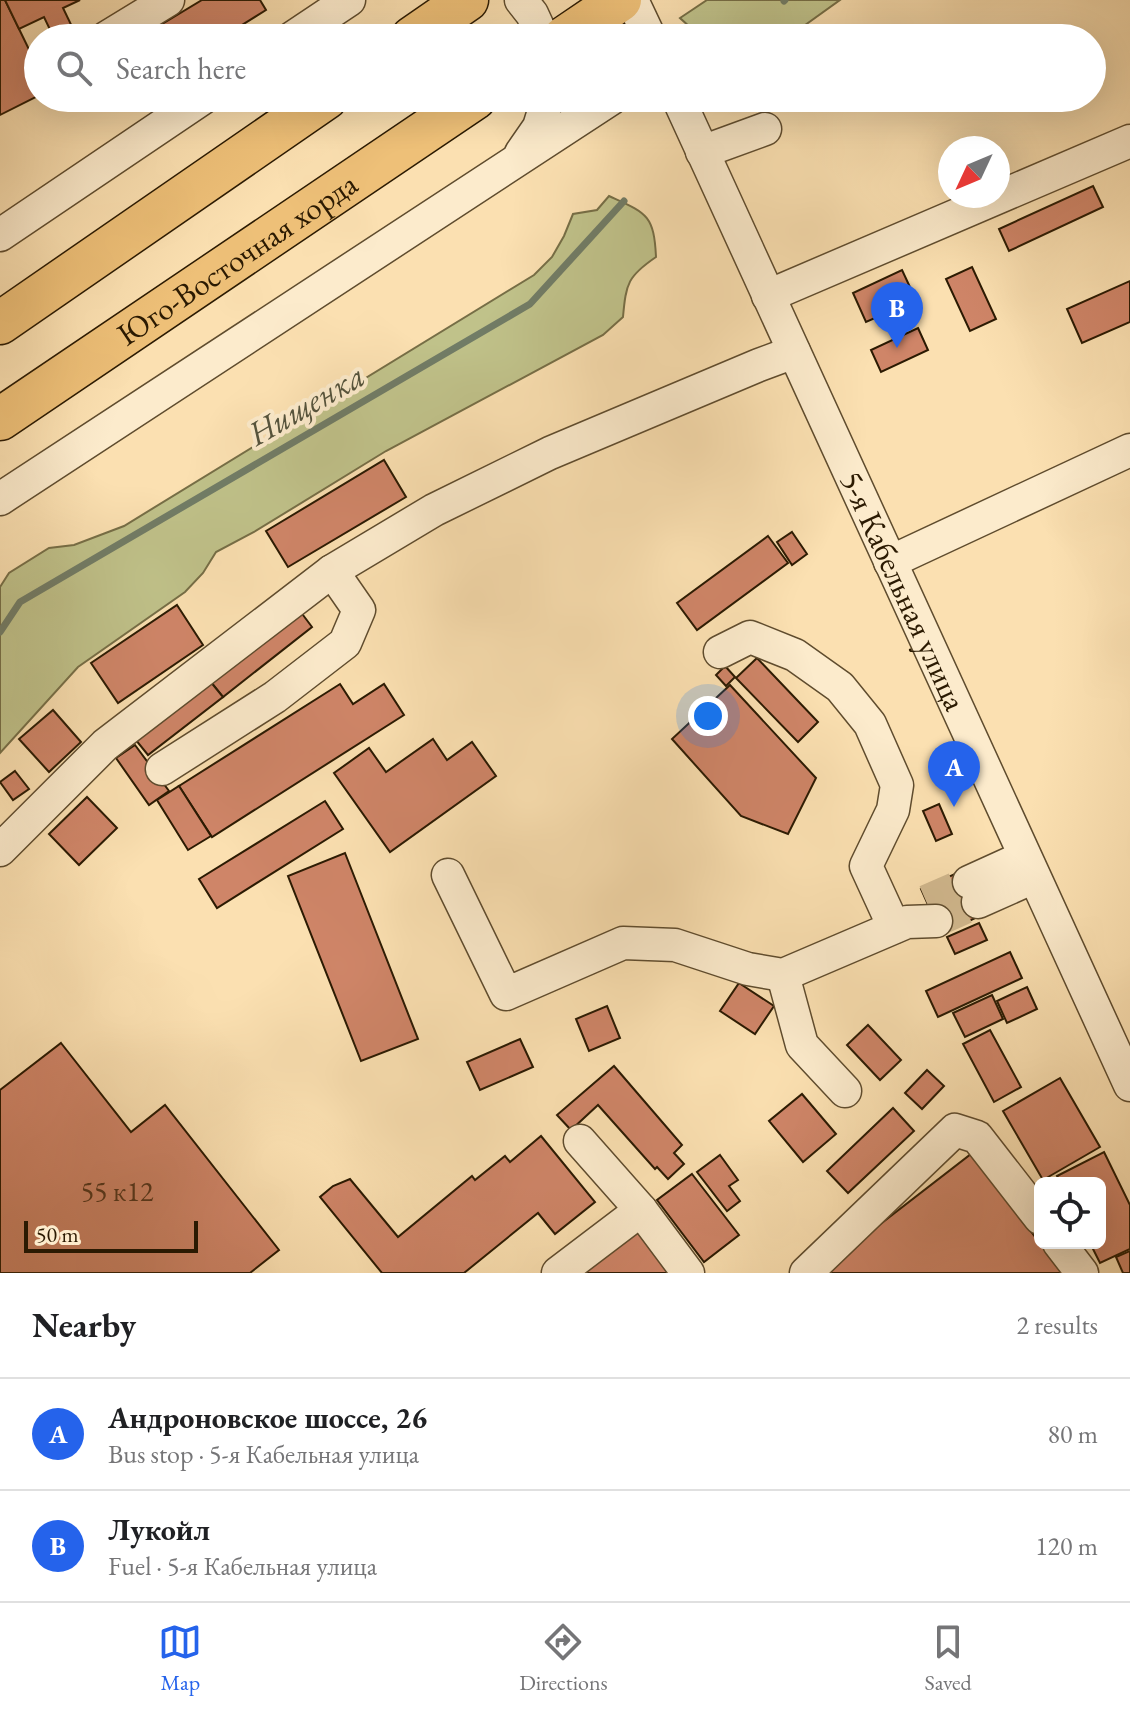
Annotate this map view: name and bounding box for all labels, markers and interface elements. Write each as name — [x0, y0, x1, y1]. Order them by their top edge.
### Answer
search box — [24, 24, 1106, 112]
icon: search — [52, 46, 96, 90]
text: Search here — [116, 49, 246, 88]
north arrow — [938, 136, 1010, 208]
street label: Юго-Восточная хорда — [108, 162, 366, 355]
pin: B — [871, 282, 923, 348]
water label: Нищенка — [239, 353, 373, 456]
street label: 5-я Кабельная улица — [831, 464, 977, 717]
your location — [688, 696, 728, 736]
pin: A — [928, 741, 980, 807]
house number: 55 к12 — [81, 1173, 154, 1209]
map controls — [1034, 1177, 1106, 1249]
button: locate — [1034, 1177, 1106, 1249]
scale bar — [24, 1217, 198, 1253]
text: 50 m — [36, 1220, 79, 1249]
text: Nearby — [32, 1303, 136, 1347]
text: 2 results — [1017, 1308, 1098, 1342]
text: Андроновское шоссе, 26 — [108, 1398, 427, 1437]
text: A — [49, 1417, 67, 1451]
text: 80 m — [1048, 1417, 1098, 1451]
text: Bus stop · 5-я Кабельная улица — [108, 1437, 419, 1471]
text: Лукойл — [108, 1510, 210, 1549]
text: B — [50, 1529, 66, 1563]
text: 120 m — [1035, 1529, 1098, 1563]
text: Fuel · 5-я Кабельная улица — [108, 1549, 377, 1583]
tab: Map — [158, 1620, 202, 1697]
tab: Directions — [519, 1620, 608, 1697]
tab: Saved — [924, 1620, 972, 1697]

